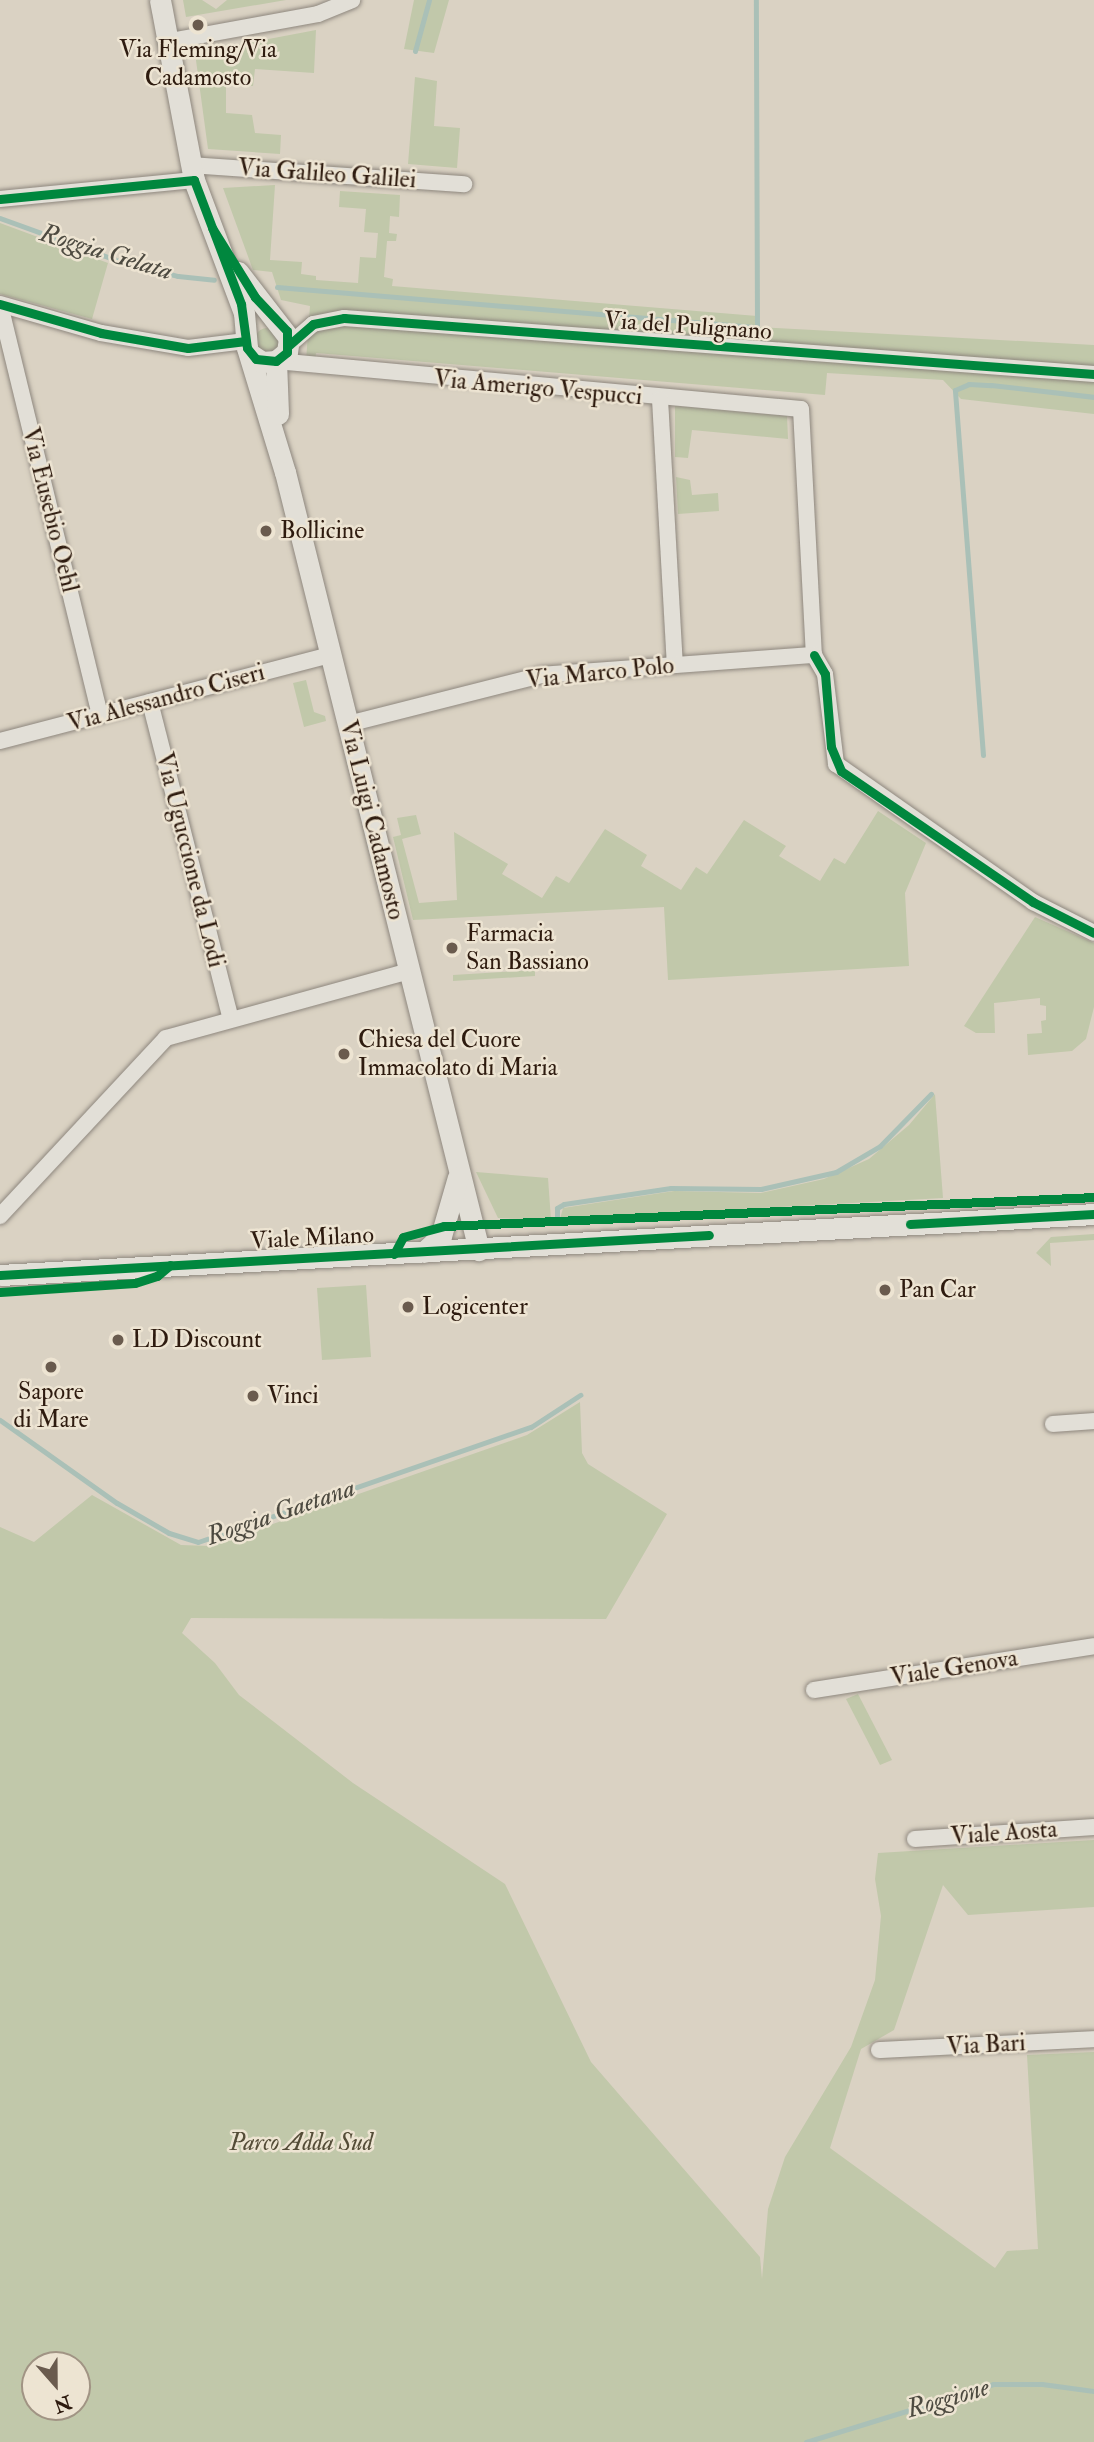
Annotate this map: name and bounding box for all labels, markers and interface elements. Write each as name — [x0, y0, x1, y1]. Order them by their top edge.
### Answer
marker: Via Fleming/Via Cadamosto — [190, 17, 206, 33]
place label: Via Fleming/Via Cadamosto — [119, 36, 277, 92]
street label: Via Galileo Galilei — [237, 153, 417, 195]
water label: Roggia Gelata — [36, 218, 176, 288]
street label: Via del Pulignano — [603, 306, 773, 346]
street label: Via Amerigo Vespucci — [433, 365, 643, 411]
street label: Via Eusebio Oehl — [16, 425, 84, 595]
place label: Bollicine — [280, 517, 364, 545]
marker: Bollicine — [258, 523, 274, 539]
street label: Via Marco Polo — [525, 651, 675, 695]
street label: Via Alessandro Ciseri — [64, 658, 268, 738]
street label: Via Luigi Cadamosto — [333, 717, 411, 923]
street label: Via Uguccione da Lodi — [149, 750, 231, 970]
place label: Farmacia San Bassiano — [466, 920, 589, 976]
marker: Farmacia San Bassiano — [444, 940, 460, 956]
place label: Chiesa del Cuore Immacolato di Maria — [358, 1026, 558, 1082]
marker: Chiesa del Cuore Immacolato di Maria — [336, 1046, 352, 1062]
street label: Viale Milano — [249, 1220, 375, 1256]
place label: Pan Car — [899, 1276, 976, 1304]
marker: Pan Car — [877, 1282, 893, 1298]
place label: Logicenter — [422, 1293, 528, 1321]
marker: Logicenter — [400, 1299, 416, 1315]
place label: LD Discount — [132, 1326, 262, 1354]
marker: LD Discount — [110, 1332, 126, 1348]
marker: Sapore di Mare — [43, 1359, 59, 1375]
place label: Sapore di Mare — [13, 1378, 89, 1434]
place label: Vinci — [267, 1382, 319, 1410]
marker: Vinci — [245, 1388, 261, 1404]
water label: Roggia Gaetana — [203, 1473, 359, 1553]
street label: Viale Genova — [888, 1644, 1020, 1692]
street label: Viale Aosta — [950, 1815, 1058, 1851]
street label: Via Bari — [946, 2029, 1026, 2061]
park label: Parco Adda Sud — [229, 2129, 373, 2157]
north arrow — [21, 2351, 91, 2421]
water label: Roggione — [903, 2372, 993, 2426]
text: N — [51, 2389, 75, 2418]

